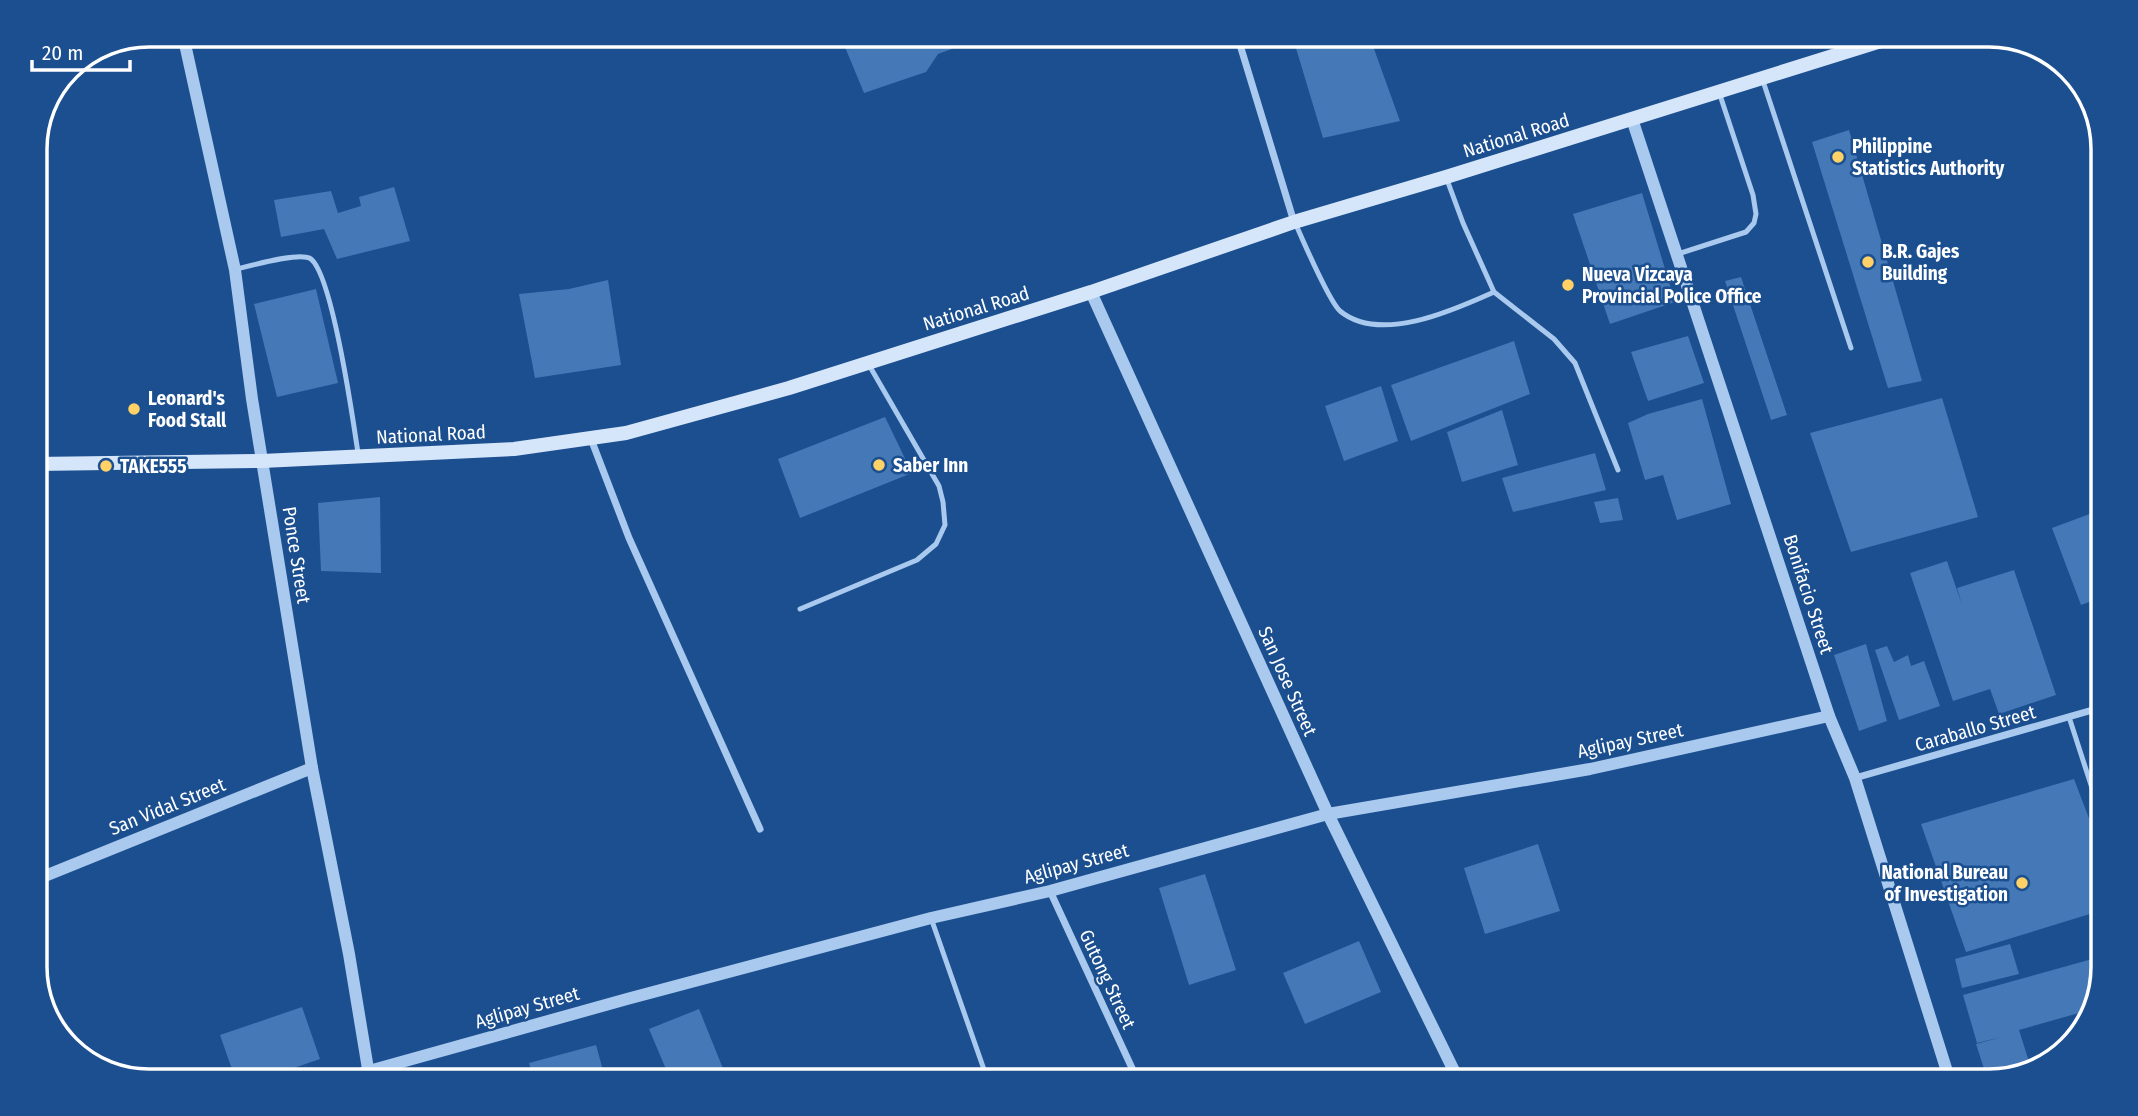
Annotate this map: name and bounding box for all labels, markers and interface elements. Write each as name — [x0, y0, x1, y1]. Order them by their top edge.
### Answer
scale bar — [32, 28, 130, 72]
text: 20 m — [42, 40, 83, 66]
street label: National Road — [1460, 108, 1572, 163]
place label: Philippine Statistics Authority — [1852, 135, 2005, 180]
marker: Philippine Statistics Authority — [1830, 149, 1846, 165]
place label: B.R. Gajes Building — [1882, 240, 1960, 285]
marker: B.R. Gajes Building — [1860, 254, 1876, 270]
place label: Nueva Vizcaya Provincial Police Office — [1582, 263, 1762, 308]
marker: Nueva Vizcaya Provincial Police Office — [1560, 277, 1576, 293]
street label: National Road — [920, 281, 1032, 336]
place label: Leonard's Food Stall — [148, 387, 227, 432]
marker: Leonard's Food Stall — [126, 401, 142, 417]
street label: National Road — [376, 420, 486, 449]
place label: Saber Inn — [893, 454, 968, 477]
place label: TAKE555 — [120, 455, 187, 478]
marker: Saber Inn — [871, 457, 887, 473]
marker: TAKE555 — [98, 458, 114, 474]
street label: Ponce Street — [278, 505, 316, 606]
street label: Bonifacio Street — [1778, 532, 1839, 657]
street label: San Jose Street — [1253, 623, 1322, 740]
street label: Caraballo Street — [1912, 700, 2039, 757]
street label: Aglipay Street — [1575, 718, 1686, 763]
street label: San Vidal Street — [106, 772, 229, 840]
street label: Aglipay Street — [1021, 838, 1132, 888]
place label: National Bureau of Investigation — [1881, 861, 2008, 906]
marker: National Bureau of Investigation — [2014, 875, 2030, 891]
street label: Gutong Street — [1075, 926, 1141, 1033]
street label: Aglipay Street — [472, 981, 583, 1033]

